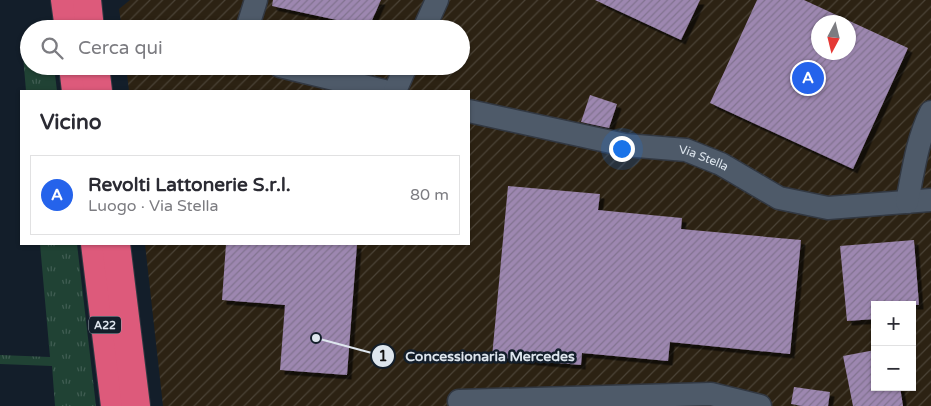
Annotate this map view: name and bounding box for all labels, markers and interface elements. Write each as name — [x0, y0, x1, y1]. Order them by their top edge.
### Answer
north arrow — [811, 15, 856, 60]
search box — [20, 20, 470, 75]
icon: search — [38, 34, 66, 62]
text: Cerca qui — [78, 37, 163, 59]
pin: A — [792, 59, 824, 97]
text: Vicino — [40, 110, 102, 135]
your location — [609, 136, 635, 162]
street label: Via Stella — [678, 142, 731, 174]
text: Revolti Lattonerie S.r.l. — [88, 174, 291, 196]
text: A — [51, 185, 63, 205]
text: 80 m — [410, 185, 449, 205]
text: Luogo · Via Stella — [88, 196, 219, 216]
map controls — [871, 301, 916, 391]
button: + — [871, 301, 916, 346]
road number: A22 — [89, 316, 121, 334]
callout: Concessionaria Mercedes — [370, 342, 585, 371]
button: − — [871, 346, 916, 391]
text: 1 — [378, 347, 388, 365]
text: Concessionaria Mercedes — [405, 348, 575, 365]

